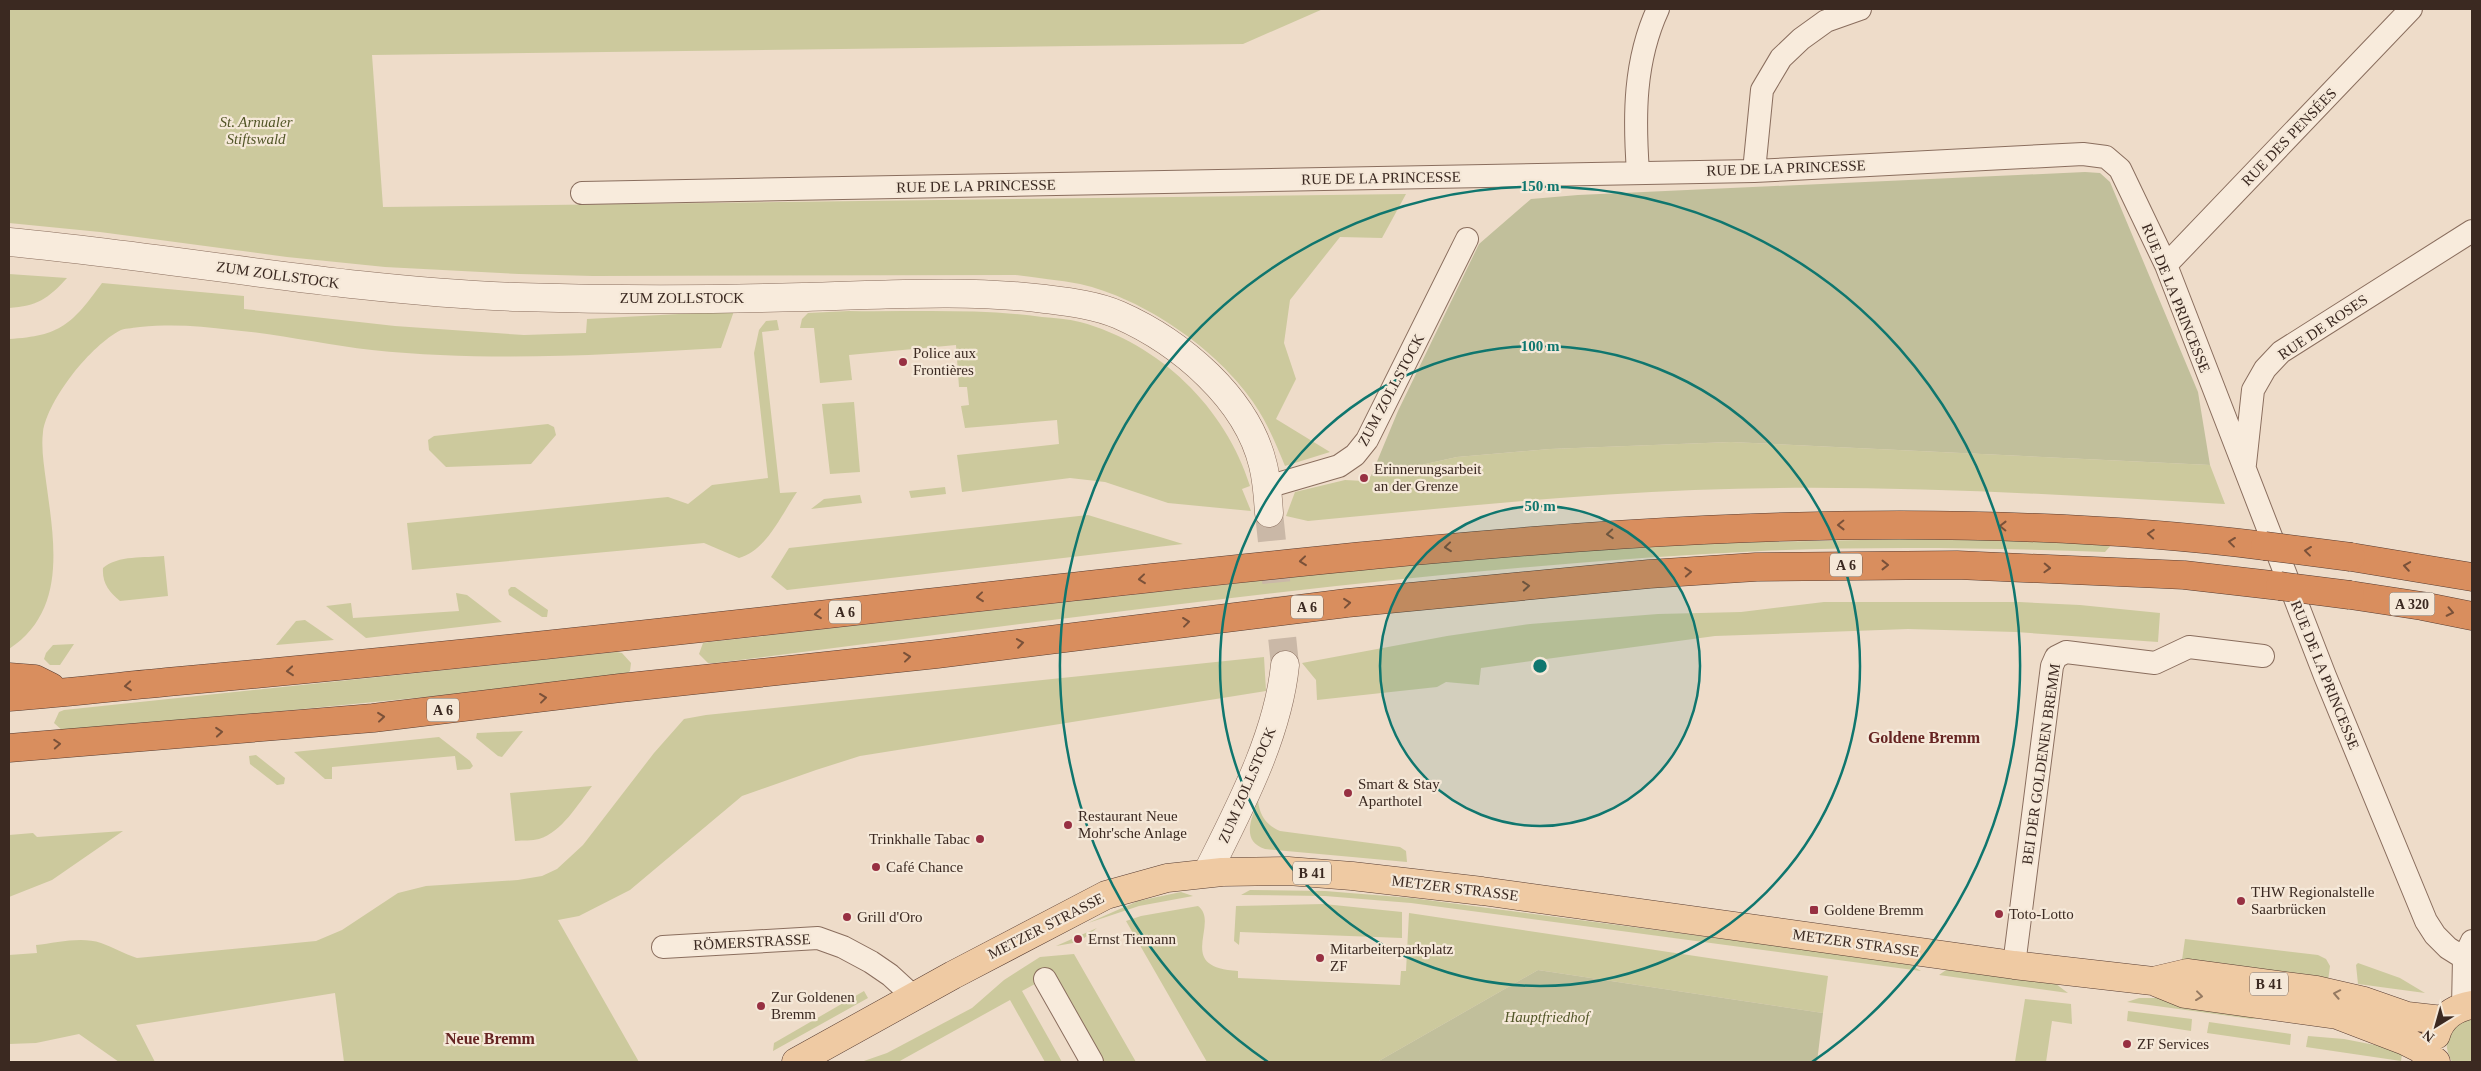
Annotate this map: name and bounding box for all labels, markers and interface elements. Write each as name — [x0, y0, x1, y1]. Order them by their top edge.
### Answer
street label: RUE DES PENSÉES — [2238, 85, 2340, 189]
park label: St. Arnualer Stiftswald — [219, 114, 293, 147]
street label: RUE DE LA PRINCESSE — [1706, 157, 1866, 179]
street label: RUE DE LA PRINCESSE — [1301, 169, 1461, 187]
street label: RUE DE LA PRINCESSE — [896, 177, 1056, 195]
text: 150 m — [1521, 178, 1560, 194]
street label: RUE DE LA PRINCESSE — [2139, 221, 2213, 375]
street label: ZUM ZOLLSTOCK — [215, 258, 341, 292]
street label: ZUM ZOLLSTOCK — [620, 290, 744, 306]
street label: RUE DE ROSES — [2275, 291, 2371, 363]
street label: ZUM ZOLLSTOCK — [1355, 331, 1427, 449]
text: 100 m — [1521, 338, 1560, 354]
place label: Police aux Frontières — [913, 345, 976, 378]
marker: Police aux Frontières — [897, 356, 909, 368]
place label: Erinnerungsarbeit an der Grenze — [1374, 461, 1482, 494]
marker: Erinnerungsarbeit an der Grenze — [1358, 472, 1370, 484]
text: 50 m — [1524, 498, 1556, 514]
one-way arrow — [1836, 519, 1844, 530]
one-way arrow — [1999, 521, 2006, 531]
one-way arrow — [1606, 528, 1614, 539]
one-way arrow — [2147, 529, 2155, 540]
one-way arrow — [2228, 537, 2237, 547]
one-way arrow — [1444, 541, 1452, 552]
one-way arrow — [2304, 546, 2312, 557]
road number: A 6 — [1830, 554, 1862, 576]
one-way arrow — [1299, 556, 1307, 567]
one-way arrow — [1882, 560, 1889, 570]
one-way arrow — [2403, 561, 2411, 571]
one-way arrow — [2044, 563, 2052, 573]
one-way arrow — [1684, 566, 1692, 577]
one-way arrow — [1137, 573, 1145, 584]
one-way arrow — [1522, 581, 1530, 592]
one-way arrow — [976, 591, 984, 602]
road number: A 320 — [2390, 592, 2434, 616]
road number: A 6 — [1291, 596, 1323, 618]
one-way arrow — [1344, 598, 1352, 609]
street label: RUE DE LA PRINCESSE — [2288, 598, 2362, 752]
road number: A 6 — [829, 600, 861, 624]
one-way arrow — [2446, 606, 2455, 616]
one-way arrow — [814, 609, 822, 620]
one-way arrow — [1182, 617, 1190, 628]
one-way arrow — [1016, 638, 1024, 649]
one-way arrow — [903, 652, 911, 663]
centre of rings — [1531, 657, 1549, 675]
street label: BEI DER GOLDENEN BREMM — [2019, 662, 2063, 866]
one-way arrow — [285, 665, 293, 676]
one-way arrow — [123, 680, 131, 691]
one-way arrow — [539, 693, 547, 704]
road number: A 6 — [427, 698, 459, 722]
one-way arrow — [378, 712, 386, 723]
street label: ZUM ZOLLSTOCK — [1215, 725, 1279, 845]
one-way arrow — [216, 726, 224, 737]
district label: Goldene Bremm — [1868, 729, 1981, 746]
one-way arrow — [54, 739, 62, 750]
place label: Smart & Stay Aparthotel — [1358, 776, 1440, 809]
marker: Smart & Stay Aparthotel — [1342, 787, 1354, 799]
place label: Restaurant Neue Mohr'sche Anlage — [1078, 808, 1187, 841]
marker: Restaurant Neue Mohr'sche Anlage — [1062, 819, 1074, 831]
place label: Trinkhalle Tabac — [869, 831, 970, 847]
marker: Trinkhalle Tabac — [974, 833, 986, 845]
place label: Café Chance — [886, 859, 963, 875]
marker: Café Chance — [870, 861, 882, 873]
road number: B 41 — [1293, 861, 1331, 884]
street label: METZER STRASSE — [1391, 872, 1519, 904]
place label: THW Regionalstelle Saarbrücken — [2251, 884, 2375, 917]
street label: METZER STRASSE — [985, 890, 1107, 962]
marker: THW Regionalstelle Saarbrücken — [2235, 895, 2247, 907]
place label: Goldene Bremm — [1824, 902, 1924, 918]
marker: Goldene Bremm — [1808, 904, 1820, 916]
place label: Toto-Lotto — [2009, 906, 2074, 922]
marker: Toto-Lotto — [1993, 908, 2005, 920]
place label: Grill d'Oro — [857, 909, 923, 925]
marker: Grill d'Oro — [841, 911, 853, 923]
street label: METZER STRASSE — [1792, 926, 1920, 960]
street label: RÖMERSTRASSE — [693, 931, 811, 953]
place label: Ernst Tiemann — [1088, 931, 1176, 947]
marker: Ernst Tiemann — [1072, 933, 1084, 945]
place label: Mitarbeiterparkplatz ZF — [1330, 941, 1454, 974]
marker: Mitarbeiterparkplatz ZF — [1314, 952, 1326, 964]
road number: B 41 — [2250, 972, 2288, 996]
place label: Zur Goldenen Bremm — [771, 989, 855, 1022]
one-way arrow — [2332, 989, 2341, 999]
one-way arrow — [2196, 990, 2204, 1001]
marker: Zur Goldenen Bremm — [755, 1000, 767, 1012]
north arrow — [2411, 1001, 2461, 1051]
park label: Hauptfriedhof — [1504, 1009, 1591, 1025]
text: N — [2420, 1027, 2437, 1045]
district label: Neue Bremm — [445, 1030, 536, 1047]
place label: ZF Services — [2137, 1036, 2209, 1052]
marker: ZF Services — [2121, 1038, 2133, 1050]

